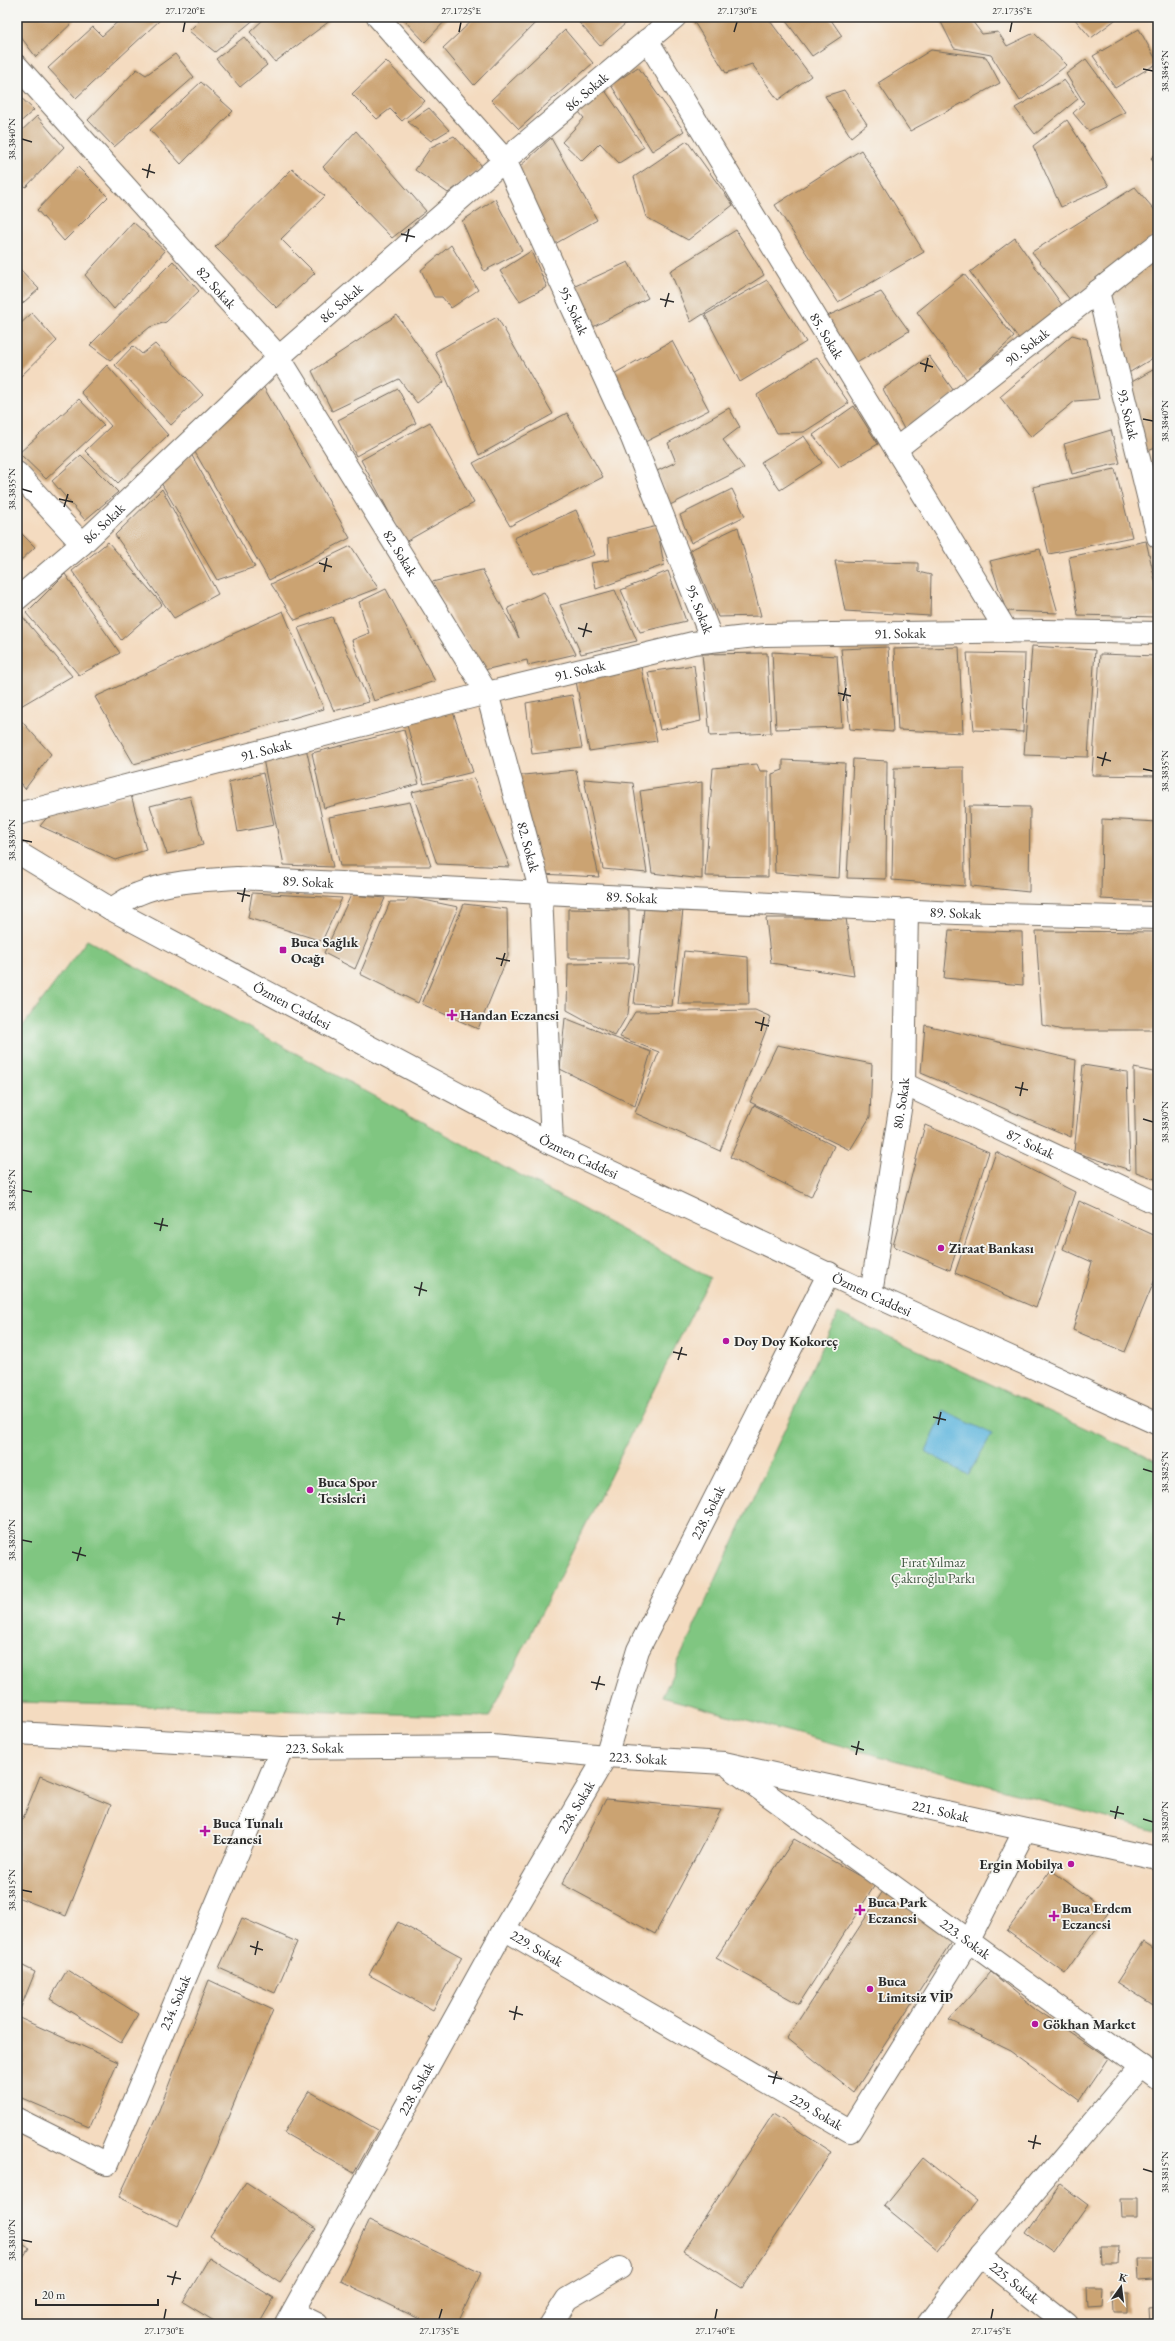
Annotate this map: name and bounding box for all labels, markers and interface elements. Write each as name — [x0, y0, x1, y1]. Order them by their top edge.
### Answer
text: 27.1720°E — [165, 4, 205, 17]
text: 27.1725°E — [441, 4, 481, 17]
text: 27.1730°E — [717, 4, 757, 17]
text: 27.1735°E — [992, 4, 1032, 17]
text: 38.3845°N — [1158, 50, 1171, 92]
street label: 86. Sokak — [561, 68, 612, 115]
text: 38.3840°N — [5, 118, 18, 160]
street label: 82. Sokak — [192, 262, 241, 313]
street label: 86. Sokak — [316, 279, 367, 327]
street label: 95. Sokak — [555, 284, 593, 338]
street label: 85. Sokak — [806, 309, 848, 363]
street label: 90. Sokak — [1001, 323, 1053, 370]
street label: 93. Sokak — [1113, 387, 1143, 442]
text: 38.3840°N — [1158, 400, 1171, 442]
text: 38.3835°N — [5, 468, 18, 510]
street label: 86. Sokak — [79, 499, 129, 548]
street label: 82. Sokak — [379, 526, 422, 580]
street label: 95. Sokak — [682, 582, 718, 637]
street label: 91. Sokak — [874, 624, 927, 642]
street label: 91. Sokak — [553, 656, 608, 685]
street label: 91. Sokak — [239, 735, 293, 765]
text: 38.3835°N — [1158, 750, 1171, 792]
text: 38.3830°N — [5, 819, 18, 861]
street label: 82. Sokak — [513, 820, 544, 874]
street label: 89. Sokak — [282, 871, 335, 892]
street label: 89. Sokak — [606, 887, 658, 907]
street label: 89. Sokak — [929, 903, 982, 923]
place label: Buca Sağlık Ocağı — [291, 933, 359, 967]
marker: Buca Sağlık Ocağı — [278, 945, 288, 955]
street label: Özmen Caddesi — [250, 977, 335, 1034]
place label: Handan Eczanesi — [460, 1006, 559, 1024]
marker: Handan Eczanesi — [447, 1010, 457, 1020]
street label: 80. Sokak — [888, 1077, 913, 1130]
text: 38.3830°N — [1158, 1101, 1171, 1143]
street label: 87. Sokak — [1003, 1125, 1058, 1163]
street label: Özmen Caddesi — [536, 1130, 622, 1183]
text: 38.3825°N — [5, 1169, 18, 1211]
place label: Ziraat Bankası — [949, 1239, 1034, 1257]
marker: Ziraat Bankası — [936, 1243, 946, 1253]
street label: Özmen Caddesi — [829, 1268, 915, 1320]
place label: Doy Doy Kokoreç — [734, 1332, 838, 1350]
marker: Doy Doy Kokoreç — [721, 1336, 731, 1346]
text: 38.3825°N — [1158, 1451, 1171, 1493]
place label: Buca Spor Tesisleri — [318, 1473, 377, 1507]
street label: 228. Sokak — [687, 1482, 729, 1542]
marker: Buca Spor Tesisleri — [305, 1485, 315, 1495]
text: 38.3820°N — [5, 1519, 18, 1561]
park label: Fırat Yılmaz Çakıroğlu Parkı — [891, 1553, 976, 1587]
street label: 223. Sokak — [285, 1738, 344, 1757]
street label: 223. Sokak — [608, 1747, 668, 1769]
street label: 228. Sokak — [553, 1777, 599, 1836]
street label: 221. Sokak — [910, 1796, 971, 1826]
text: 38.3820°N — [1158, 1801, 1171, 1843]
place label: Buca Tunalı Eczanesi — [213, 1814, 283, 1848]
marker: Buca Tunalı Eczanesi — [200, 1826, 210, 1836]
place label: Ergin Mobilya — [979, 1855, 1064, 1873]
marker: Ergin Mobilya — [1066, 1859, 1076, 1869]
text: 38.3815°N — [5, 1869, 18, 1911]
place label: Buca Park Eczanesi — [868, 1893, 928, 1927]
place label: Buca Erdem Eczanesi — [1062, 1899, 1132, 1933]
marker: Buca Park Eczanesi — [855, 1905, 865, 1915]
marker: Buca Erdem Eczanesi — [1049, 1911, 1059, 1921]
street label: 223. Sokak — [937, 1914, 995, 1963]
street label: 229. Sokak — [507, 1926, 567, 1971]
street label: 234. Sokak — [155, 1972, 195, 2033]
place label: Buca Limitsiz VİP — [878, 1972, 954, 2006]
marker: Buca Limitsiz VİP — [865, 1984, 875, 1994]
place label: Gökhan Market — [1043, 2015, 1136, 2033]
marker: Gökhan Market — [1030, 2019, 1040, 2029]
street label: 228. Sokak — [394, 2058, 438, 2118]
street label: 229. Sokak — [787, 2089, 847, 2134]
text: 38.3815°N — [1158, 2151, 1171, 2193]
text: 38.3810°N — [5, 2219, 18, 2261]
street label: 225. Sokak — [986, 2257, 1043, 2308]
north arrow — [1101, 2267, 1141, 2307]
text: K — [1118, 2269, 1130, 2285]
scale bar — [36, 2281, 158, 2307]
text: 20 m — [42, 2287, 66, 2303]
text: 27.1730°E — [144, 2324, 184, 2337]
text: 27.1735°E — [419, 2324, 459, 2337]
text: 27.1740°E — [695, 2324, 735, 2337]
text: 27.1745°E — [971, 2324, 1011, 2337]

